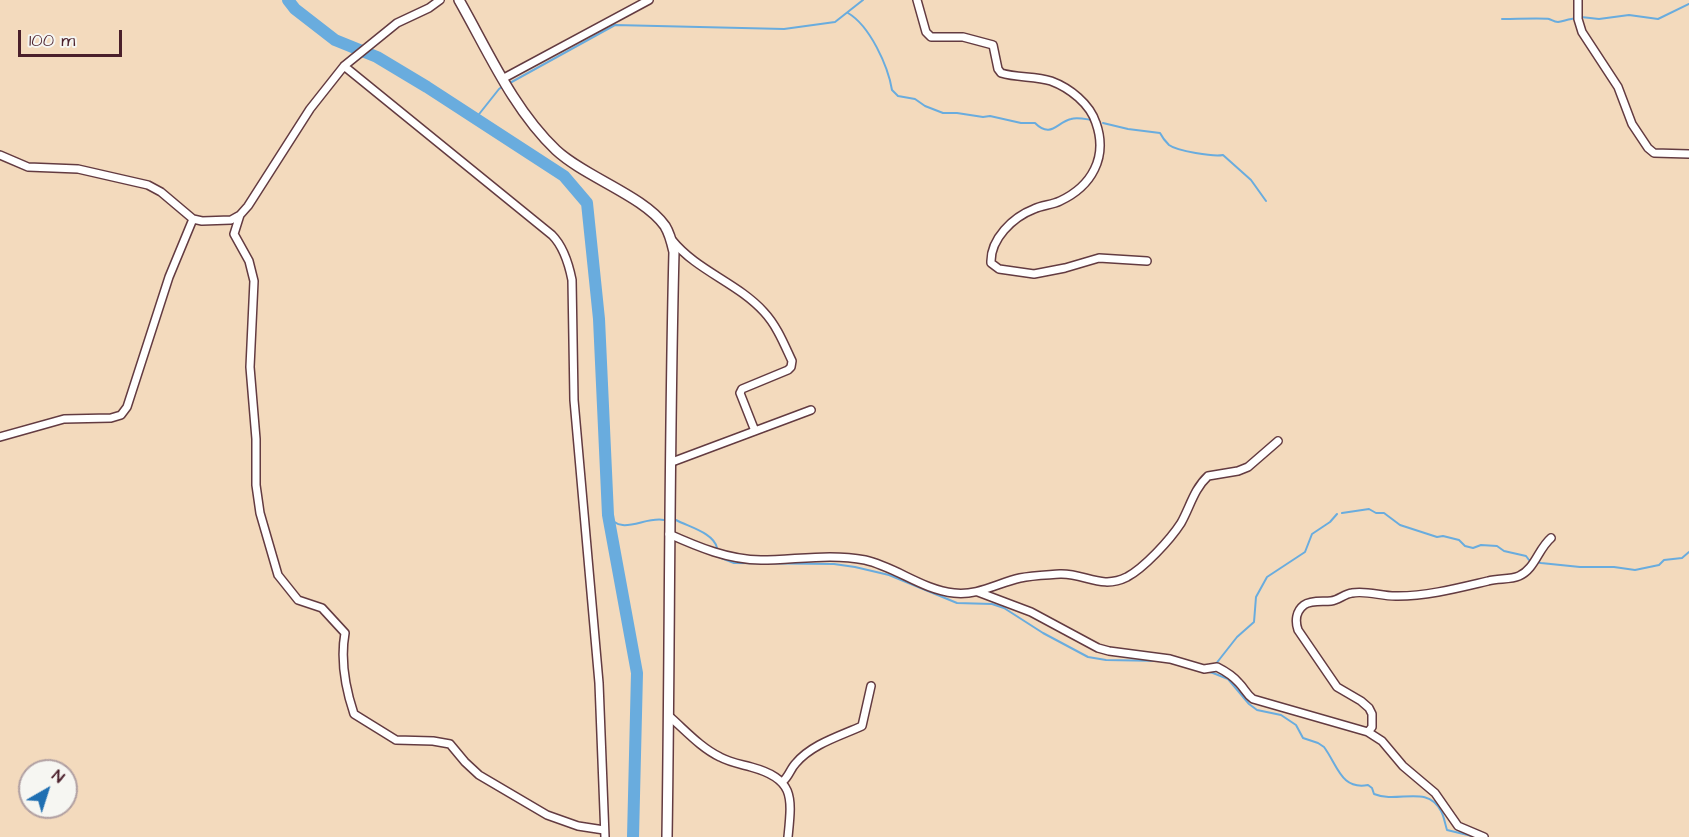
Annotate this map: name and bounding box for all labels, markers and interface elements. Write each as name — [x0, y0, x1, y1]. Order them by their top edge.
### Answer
scale bar — [21, 18, 124, 56]
text: 100 m — [29, 28, 75, 53]
north arrow — [18, 759, 78, 819]
text: N — [47, 765, 69, 788]

